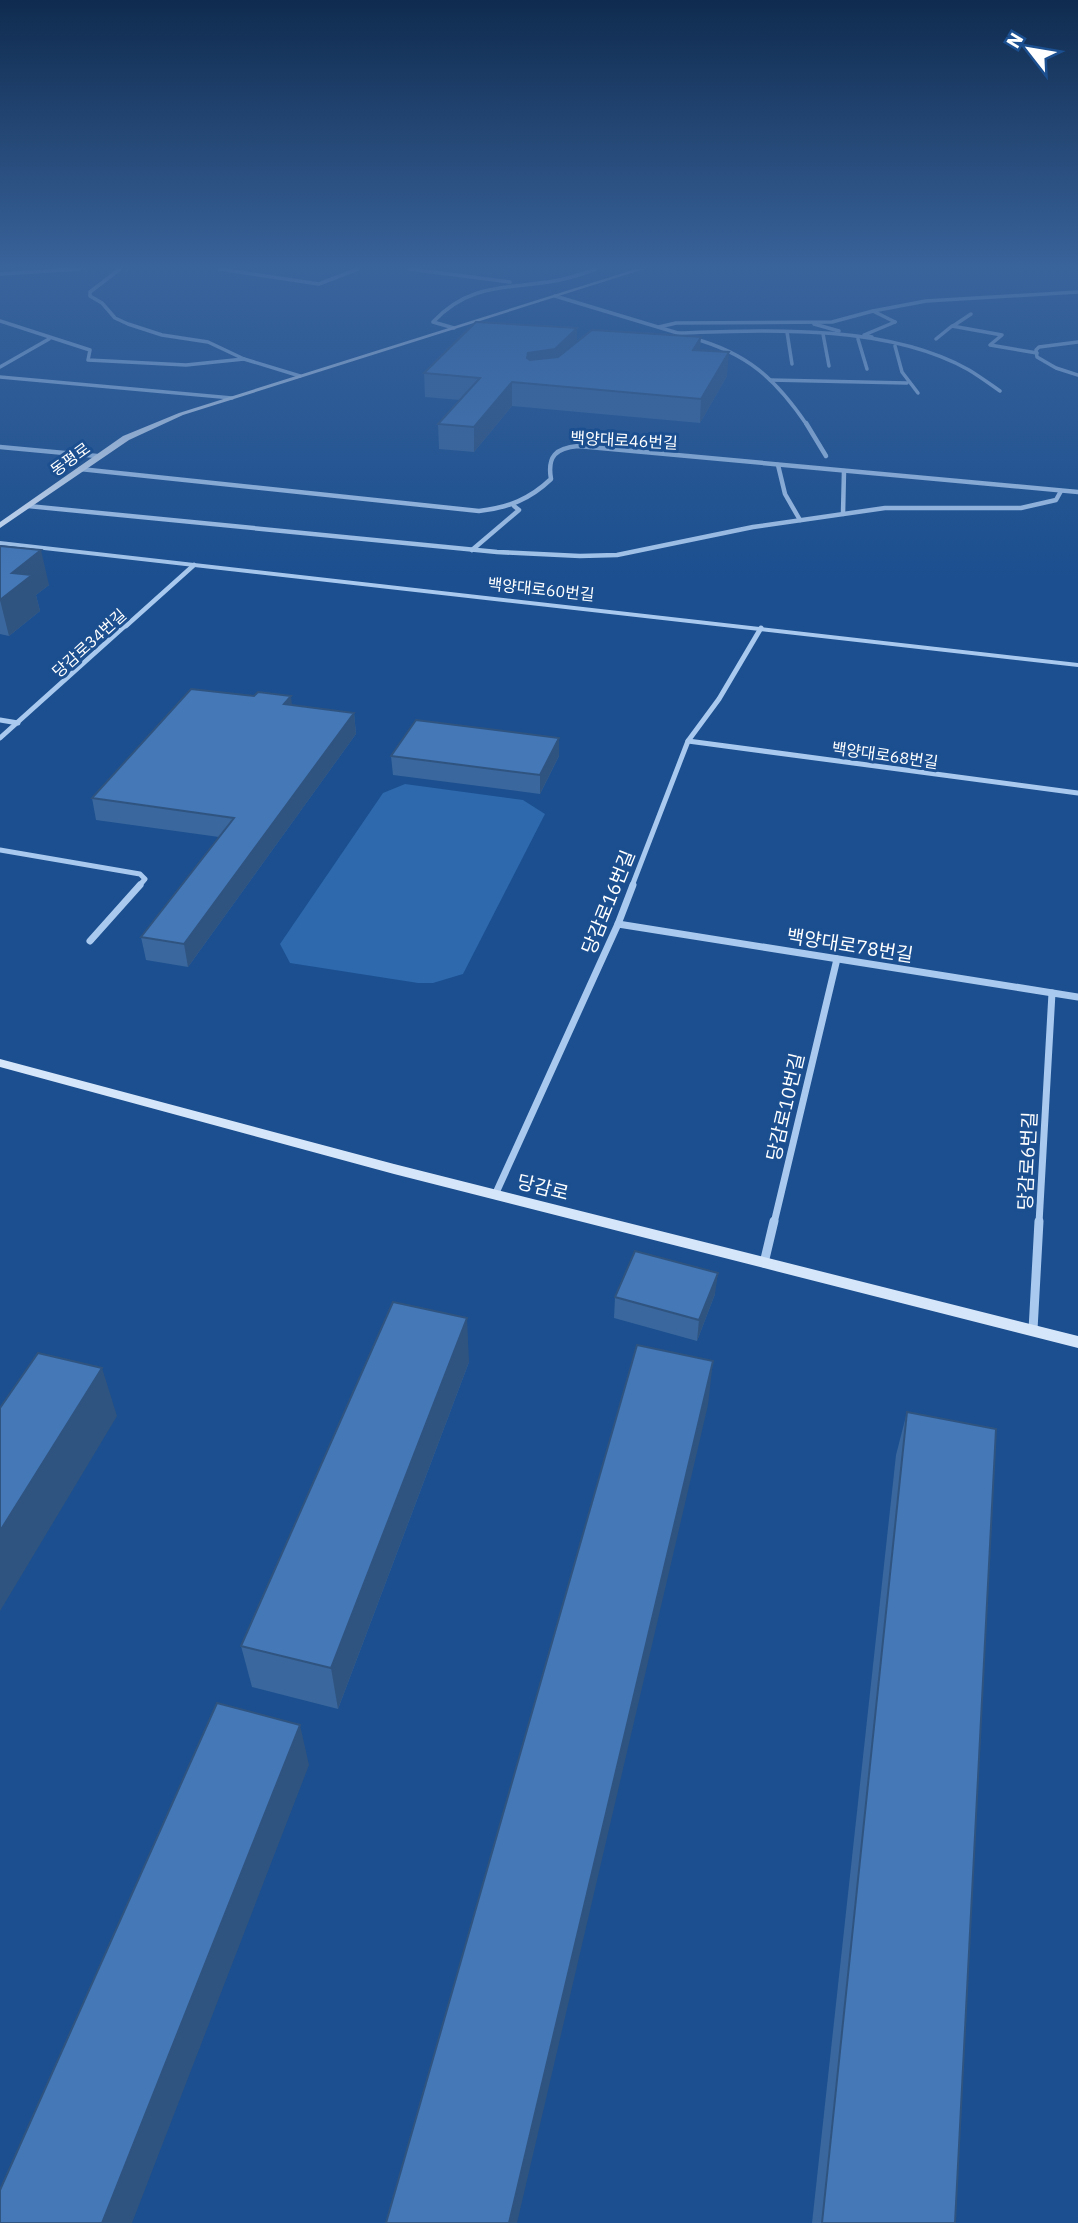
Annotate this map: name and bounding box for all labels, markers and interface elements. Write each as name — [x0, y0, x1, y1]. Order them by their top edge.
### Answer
north arrow — [994, 14, 1064, 84]
text: N — [1001, 28, 1028, 52]
street label: 백양대로46번길 — [570, 427, 678, 453]
street label: 동평로 — [46, 438, 94, 480]
street label: 백양대로60번길 — [486, 573, 596, 605]
street label: 당감로34번길 — [48, 605, 130, 681]
street label: 백양대로68번길 — [830, 738, 940, 772]
street label: 당감로16번길 — [576, 846, 640, 958]
street label: 백양대로78번길 — [785, 923, 915, 967]
street label: 당감로10번길 — [761, 1051, 809, 1163]
street label: 당감로6번길 — [1012, 1111, 1042, 1211]
street label: 당감로 — [515, 1169, 571, 1205]

